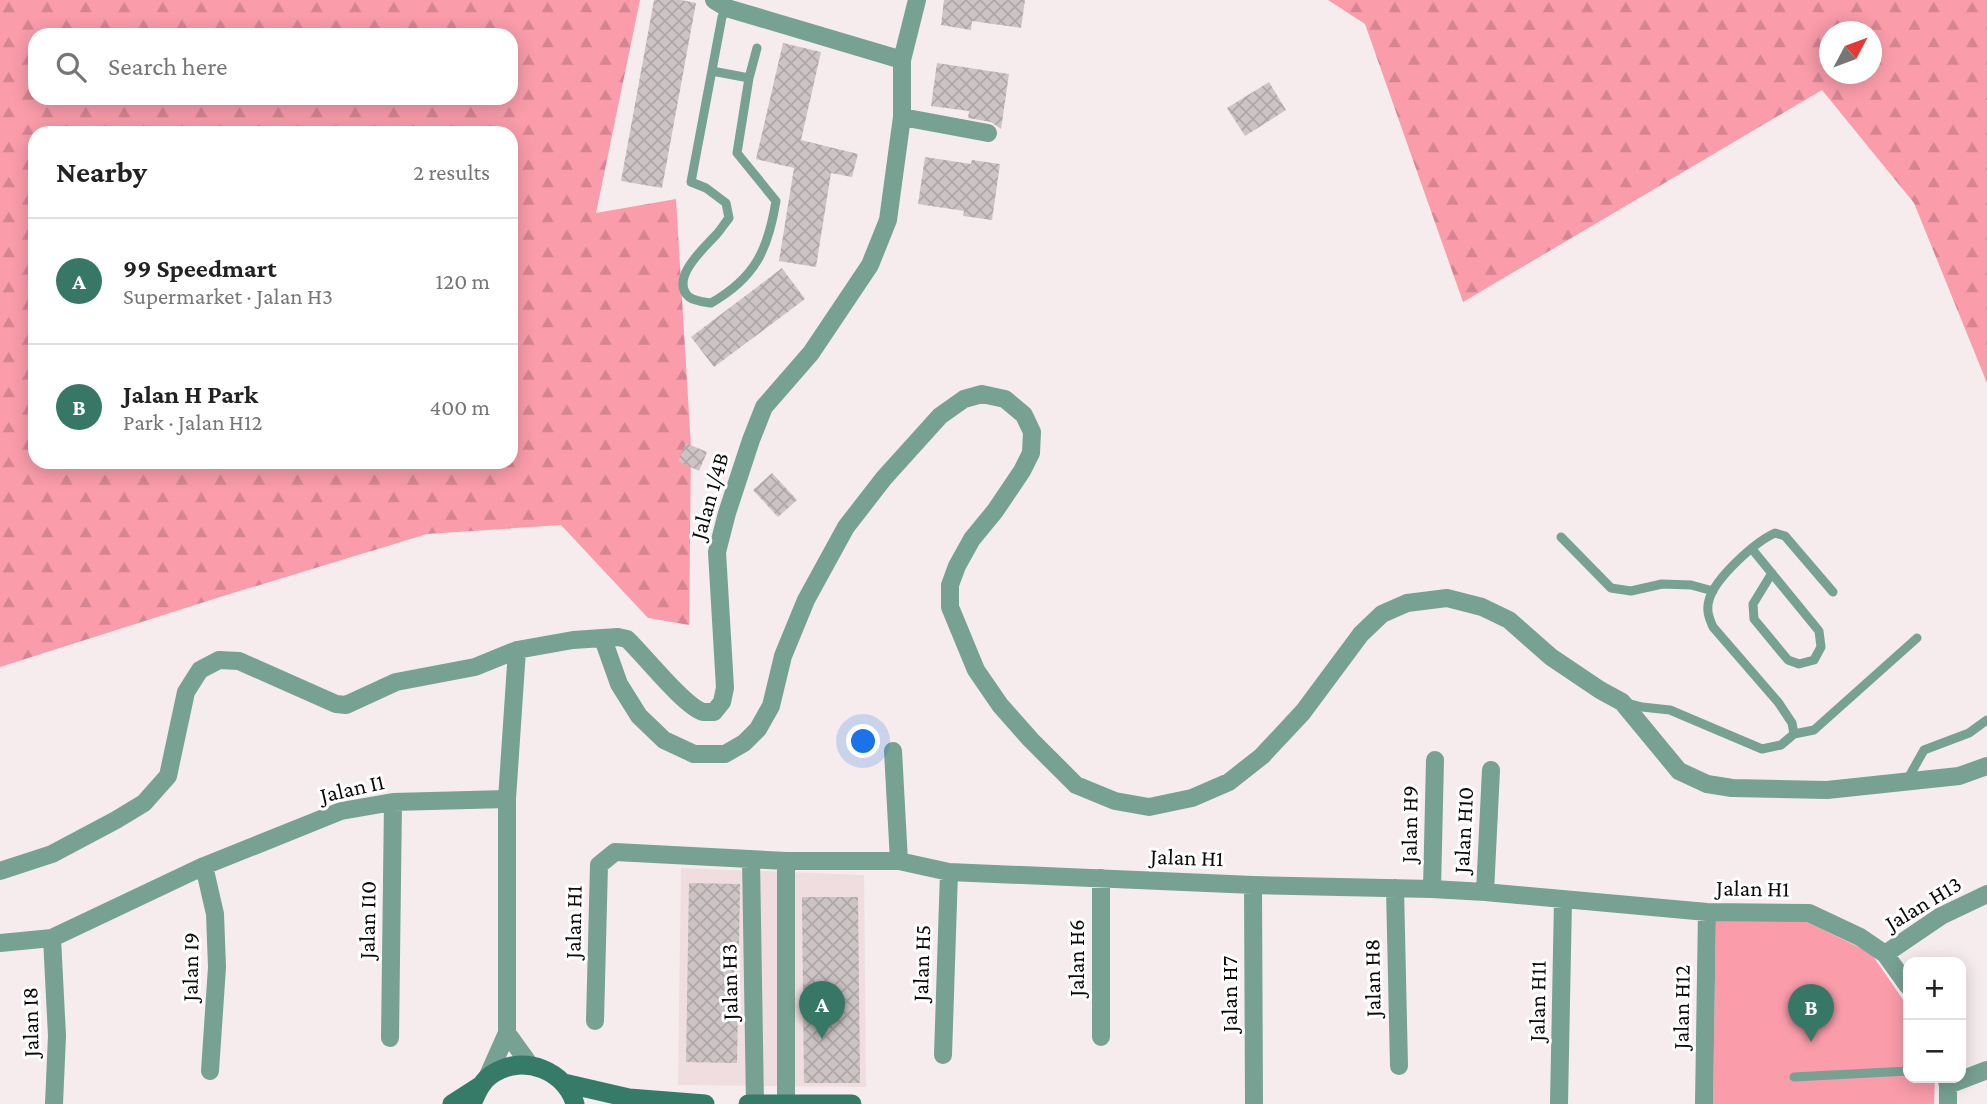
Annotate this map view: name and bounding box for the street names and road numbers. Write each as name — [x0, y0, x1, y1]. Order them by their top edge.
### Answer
street label: Jalan 1/4B — [684, 450, 734, 544]
street label: Jalan I1 — [315, 768, 387, 808]
street label: Jalan H9 — [1395, 785, 1423, 865]
street label: Jalan H10 — [1448, 786, 1478, 876]
street label: Jalan H1 — [1148, 843, 1224, 871]
street label: Jalan H13 — [1878, 870, 1966, 937]
street label: Jalan H1 — [1714, 874, 1790, 902]
street label: Jalan I10 — [353, 881, 381, 961]
street label: Jalan H1 — [559, 885, 587, 961]
street label: Jalan H6 — [1063, 919, 1089, 999]
street label: Jalan H5 — [907, 924, 935, 1004]
street label: Jalan I9 — [176, 932, 204, 1004]
street label: Jalan H8 — [1358, 939, 1386, 1019]
street label: Jalan H3 — [715, 943, 743, 1023]
street label: Jalan H7 — [1216, 955, 1242, 1034]
street label: Jalan H11 — [1523, 960, 1551, 1044]
street label: Jalan H12 — [1667, 964, 1695, 1051]
street label: Jalan I8 — [16, 987, 44, 1059]

